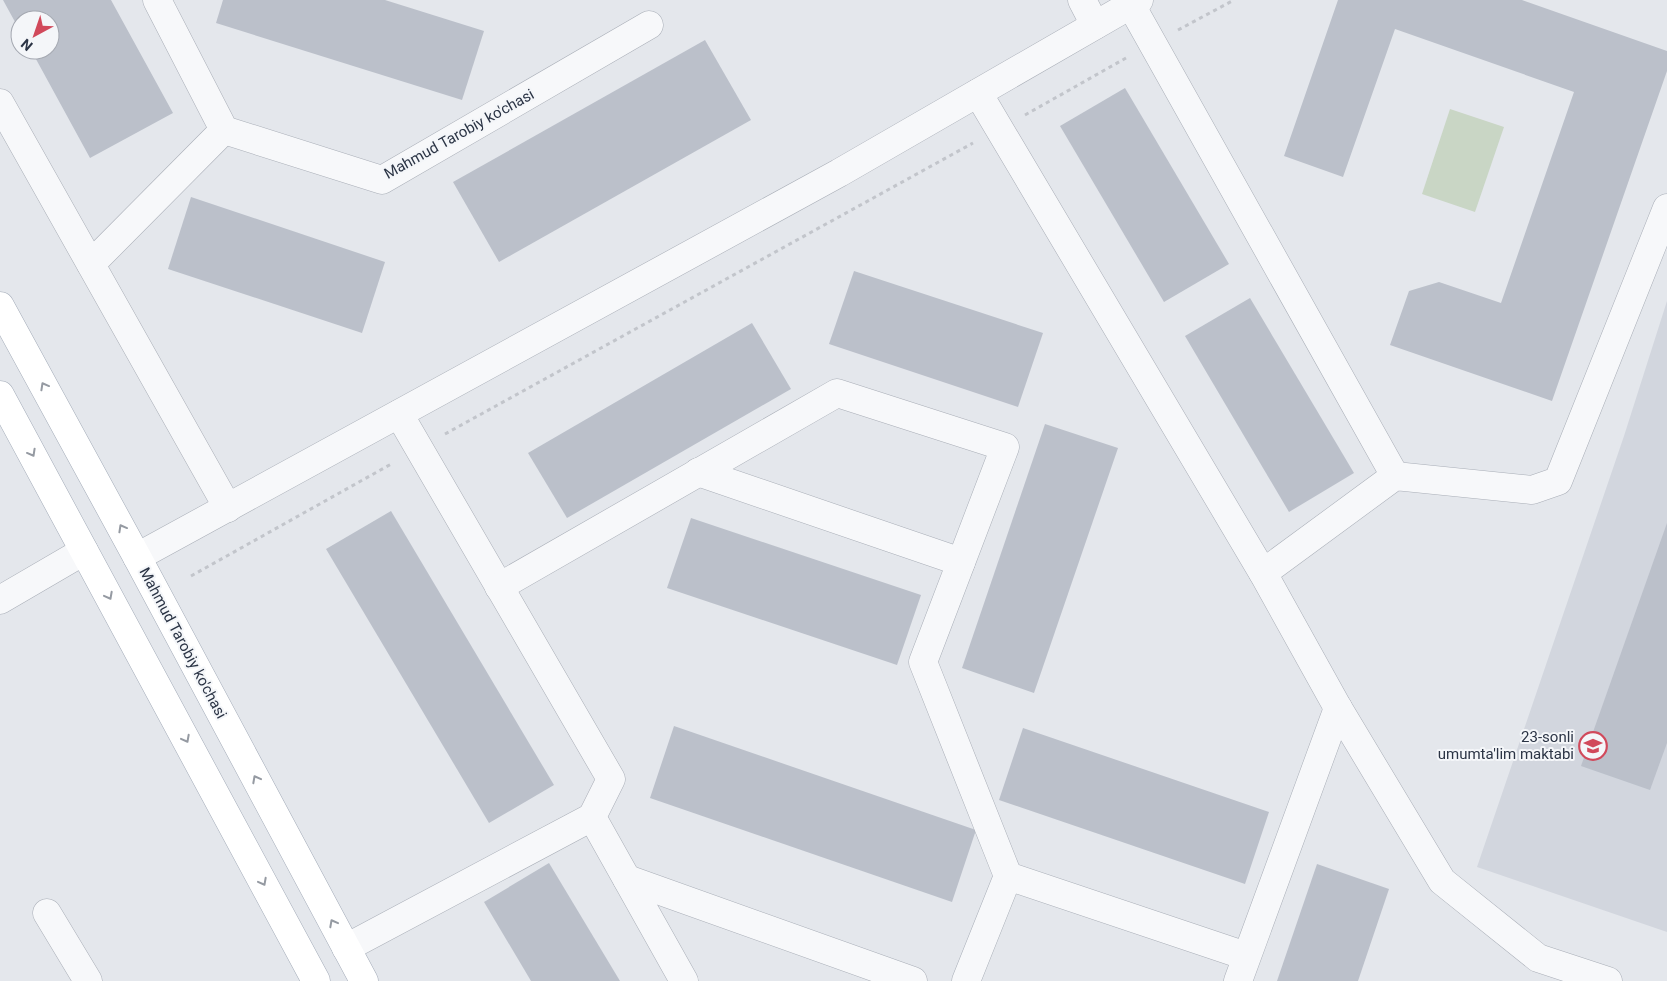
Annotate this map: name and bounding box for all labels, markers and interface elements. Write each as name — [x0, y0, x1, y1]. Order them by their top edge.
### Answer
north arrow — [10, 10, 60, 60]
text: N — [18, 36, 36, 54]
street label: Mahmud Tarobiy ko'chasi — [381, 85, 537, 183]
one-way arrow — [40, 382, 50, 391]
one-way arrow — [25, 448, 35, 457]
one-way arrow — [118, 524, 128, 533]
street label: Mahmud Tarobiy ko'chasi — [135, 564, 231, 722]
one-way arrow — [103, 591, 113, 600]
place label: 23-sonli umumta'lim maktabi — [1438, 728, 1574, 763]
school or university icon: 23-sonli umumta'lim maktabi — [1578, 731, 1608, 761]
one-way arrow — [180, 734, 190, 743]
one-way arrow — [252, 776, 262, 785]
one-way arrow — [257, 877, 267, 886]
one-way arrow — [329, 919, 339, 928]

